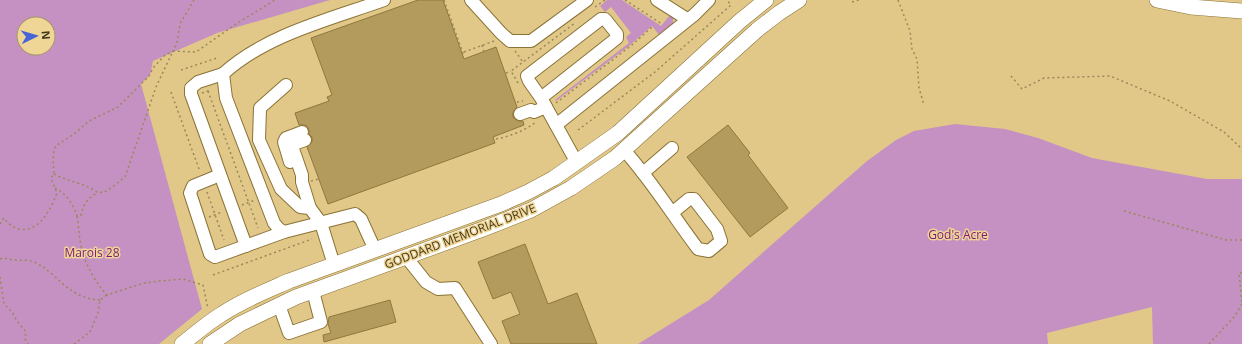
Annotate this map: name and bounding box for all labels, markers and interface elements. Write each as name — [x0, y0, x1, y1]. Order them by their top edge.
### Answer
north arrow — [16, 16, 56, 56]
text: N — [39, 30, 54, 40]
street label: GODDARD MEMORIAL DRIVE — [382, 199, 538, 273]
park label: God's Acre — [928, 226, 988, 243]
park label: Marois 28 — [64, 244, 120, 261]

